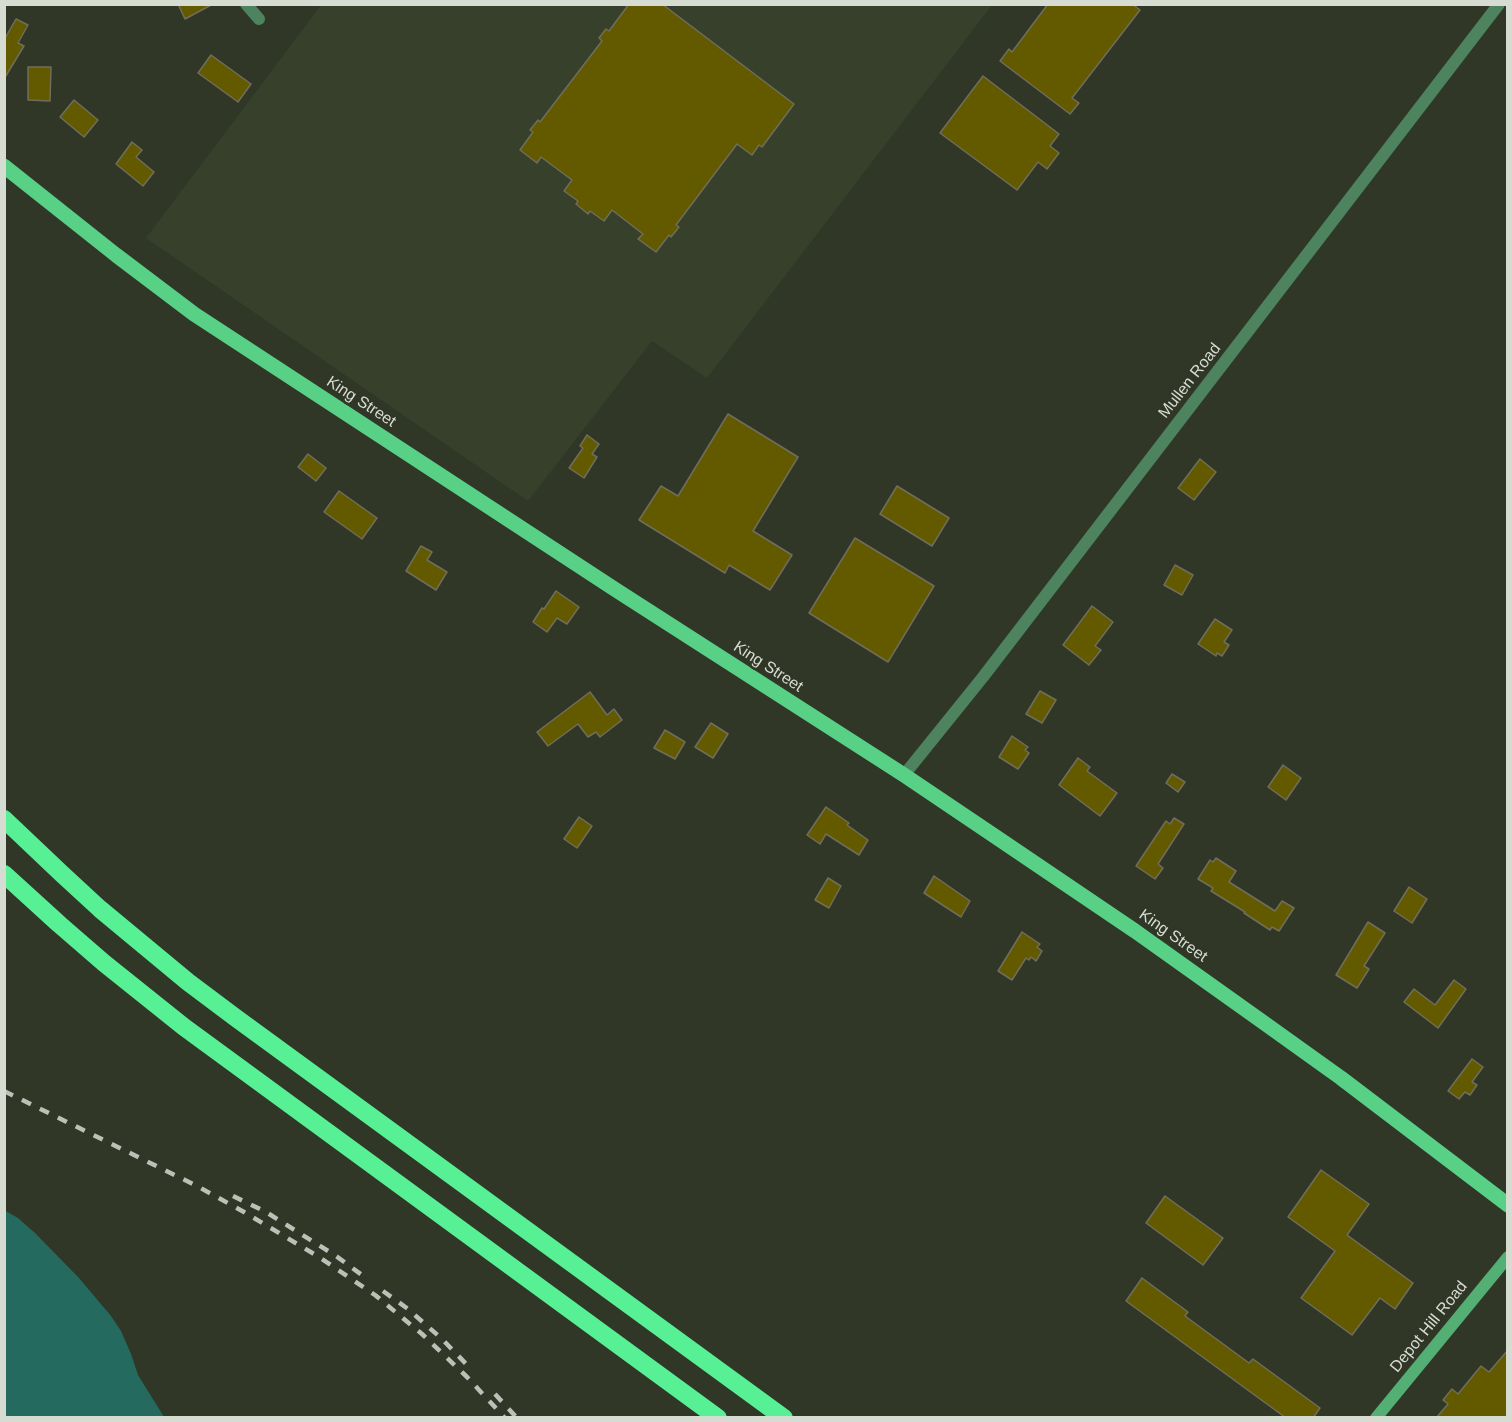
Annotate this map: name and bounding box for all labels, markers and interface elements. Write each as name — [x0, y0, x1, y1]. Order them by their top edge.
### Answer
street label: Mullen Road — [1155, 340, 1225, 422]
street label: King Street — [323, 372, 399, 432]
street label: King Street — [730, 637, 806, 697]
street label: King Street — [1135, 905, 1211, 967]
street label: Depot Hill Road — [1386, 1277, 1472, 1377]

